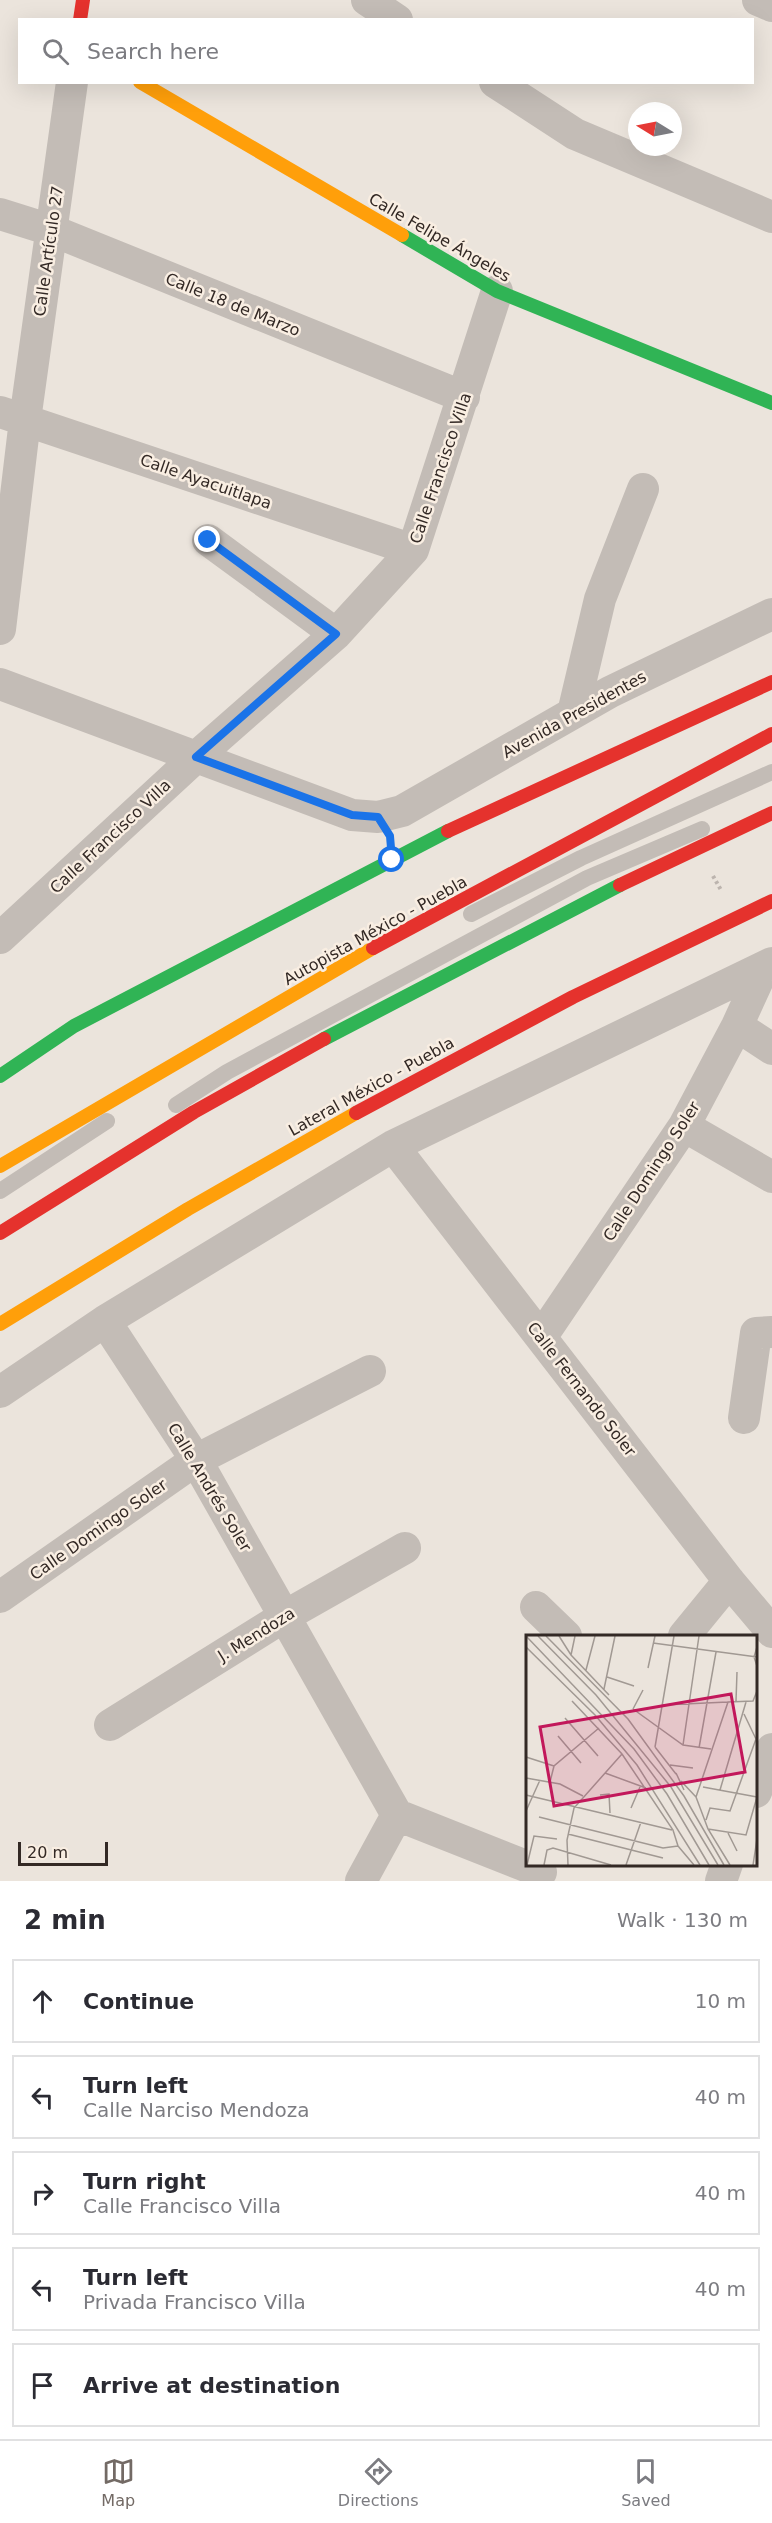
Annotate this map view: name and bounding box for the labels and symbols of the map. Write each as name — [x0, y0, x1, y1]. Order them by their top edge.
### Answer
north arrow — [628, 102, 682, 156]
street label: Calle Artículo 27 — [30, 185, 67, 318]
street label: Calle Felipe Ángeles — [365, 189, 514, 286]
street label: Calle 18 de Marzo — [163, 269, 303, 340]
street label: Calle Francisco Villa — [406, 390, 475, 546]
street label: Calle Ayacuitlapa — [138, 450, 274, 513]
route end — [194, 526, 220, 552]
street label: Avenida Presidentes — [499, 667, 650, 762]
street label: Calle Francisco Villa — [46, 775, 175, 897]
route start — [378, 846, 404, 872]
street label: Autopista México - Puebla — [280, 872, 470, 989]
street label: Lateral México - Puebla — [285, 1033, 457, 1140]
street label: Calle Domingo Soler — [599, 1097, 704, 1245]
street label: Calle Fernando Soler — [523, 1318, 640, 1461]
street label: Calle Andrés Soler — [164, 1420, 256, 1555]
street label: Calle Domingo Soler — [26, 1475, 171, 1584]
street label: J. Mendoza — [214, 1603, 298, 1666]
inset map — [526, 1635, 757, 1866]
scale bar — [18, 1839, 108, 1866]

